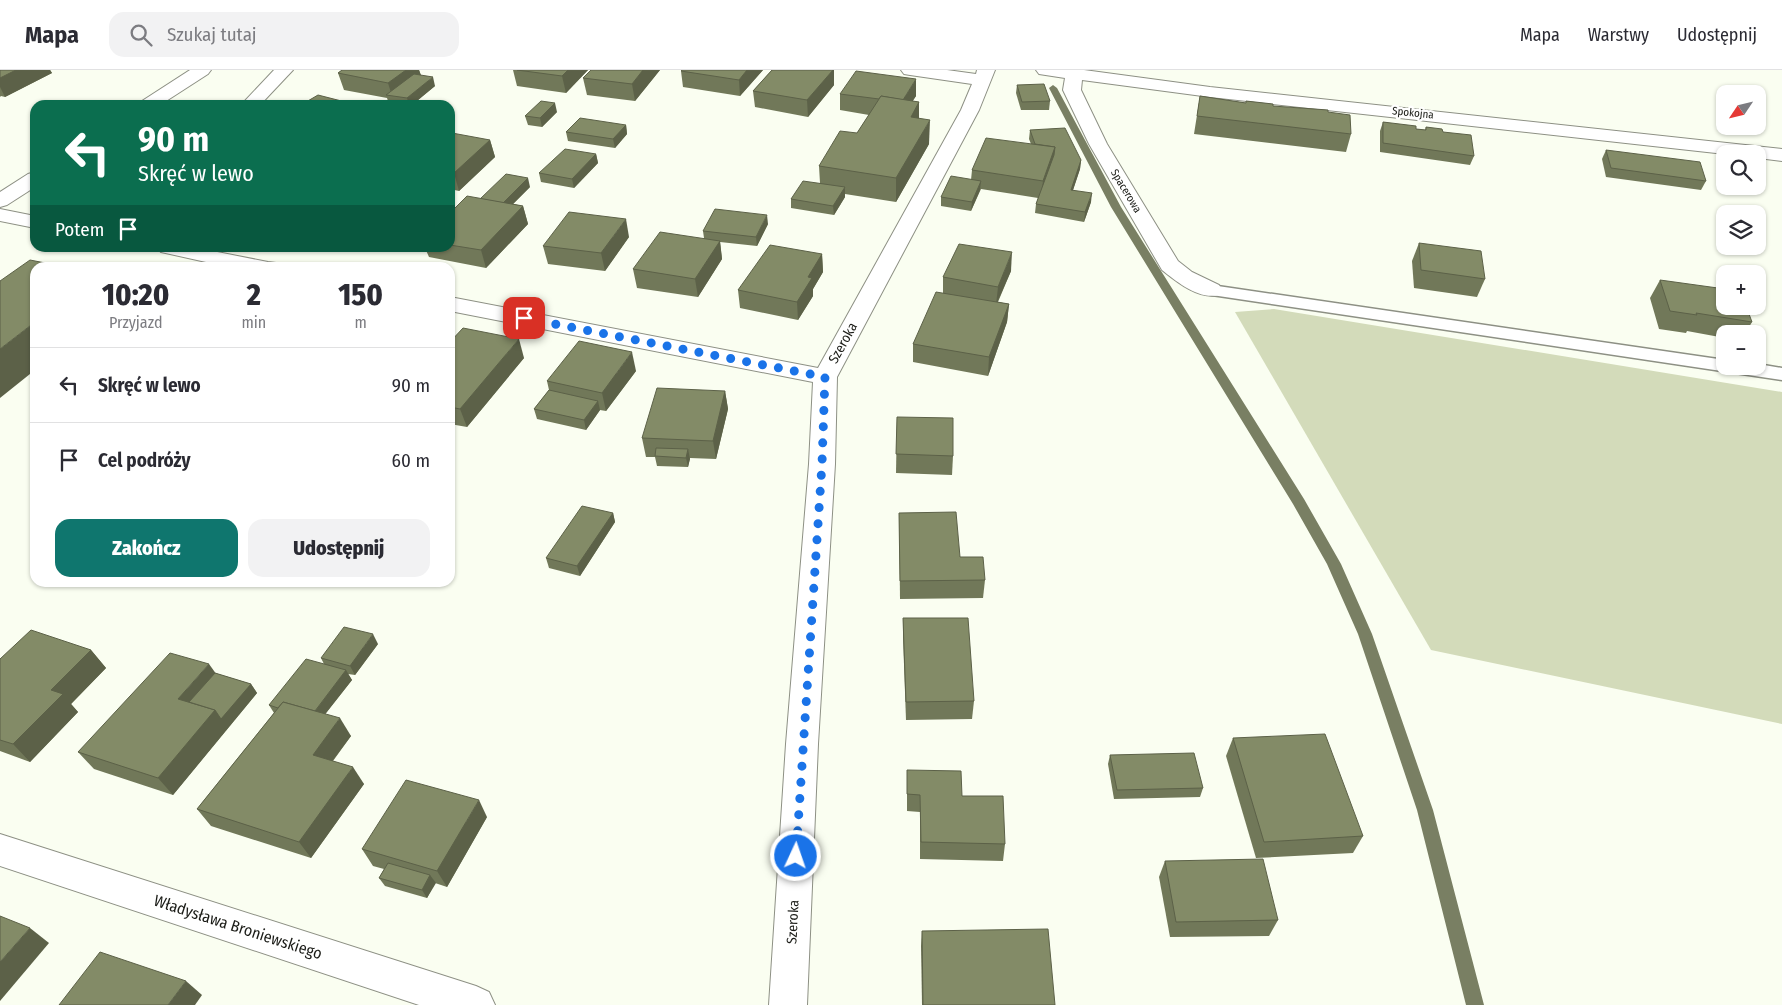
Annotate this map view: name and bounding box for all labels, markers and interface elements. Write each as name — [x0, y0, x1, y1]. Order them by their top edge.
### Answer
search box — [109, 12, 459, 57]
text: Mapa — [25, 21, 79, 49]
icon: search — [127, 21, 155, 49]
text: Szukaj tutaj — [167, 23, 257, 46]
text: Mapa — [1520, 24, 1560, 46]
text: Warstwy — [1588, 24, 1649, 46]
text: Udostępnij — [1677, 24, 1757, 46]
north arrow — [1716, 85, 1766, 135]
map controls — [1716, 85, 1766, 375]
street label: Spokojna — [1391, 104, 1435, 122]
text: 90 m — [138, 118, 209, 160]
icon: left — [55, 120, 120, 185]
button: search — [1716, 145, 1766, 195]
text: Skręć w lewo — [138, 160, 254, 187]
street label: Spacerowa — [1108, 167, 1144, 215]
button: layers — [1716, 205, 1766, 255]
icon: arrive — [114, 215, 142, 243]
text: Potem — [55, 218, 104, 241]
button: + — [1716, 265, 1766, 315]
text: 10:20 — [102, 277, 169, 313]
text: 2 — [247, 277, 261, 313]
text: 150 — [338, 277, 383, 313]
pin — [503, 297, 545, 339]
icon: arrive — [510, 304, 538, 332]
text: Przyjazd — [109, 313, 163, 332]
text: min — [241, 313, 266, 332]
text: m — [354, 313, 367, 332]
street label: Szeroka — [825, 319, 861, 366]
button: − — [1716, 325, 1766, 375]
icon: left — [55, 371, 83, 399]
text: Skręć w lewo — [98, 374, 201, 397]
text: 90 m — [392, 374, 430, 397]
icon: arrive — [55, 446, 83, 474]
text: Cel podróży — [98, 449, 191, 472]
text: 60 m — [392, 449, 430, 472]
button: Zakończ — [55, 519, 238, 577]
button: Udostępnij — [248, 519, 430, 577]
position arrow — [769, 829, 821, 881]
street label: Władysława Broniewskiego — [151, 891, 325, 963]
street label: Szeroka — [783, 899, 803, 945]

